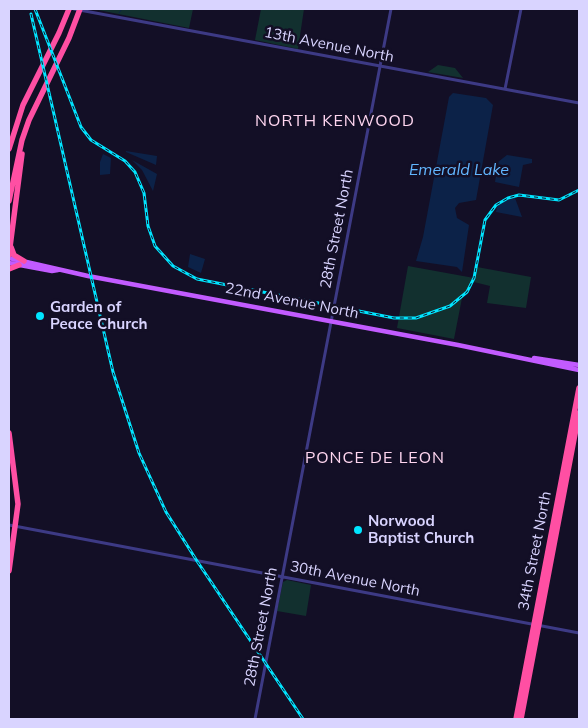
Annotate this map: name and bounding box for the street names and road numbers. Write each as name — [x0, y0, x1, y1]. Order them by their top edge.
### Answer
street label: 13th Avenue North — [263, 24, 395, 66]
street label: 28th Street North — [317, 168, 357, 290]
street label: 22nd Avenue North — [224, 279, 360, 323]
street label: 34th Street North — [515, 490, 555, 612]
street label: 30th Avenue North — [289, 558, 421, 600]
street label: 28th Street North — [241, 566, 281, 688]

